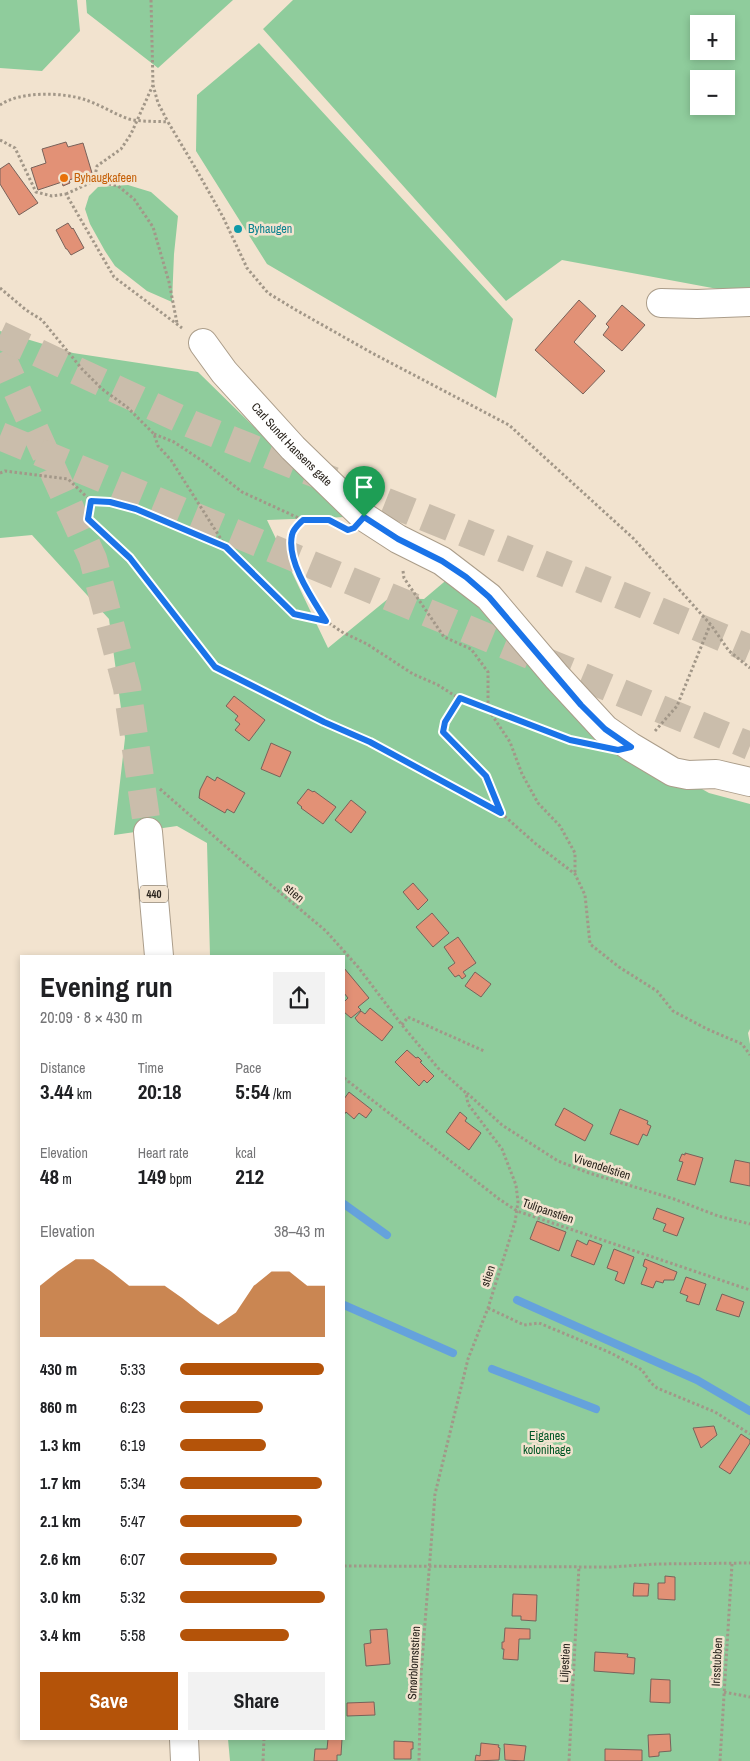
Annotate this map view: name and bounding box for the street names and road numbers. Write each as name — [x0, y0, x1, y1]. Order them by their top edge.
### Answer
street label: Carl Sundt Hansens gate — [248, 399, 336, 490]
street label: stien — [281, 880, 307, 906]
road number: 440 — [140, 886, 168, 902]
street label: Vivendelstien — [571, 1150, 633, 1184]
street label: Tulipanstien — [520, 1195, 576, 1227]
street label: stien — [477, 1263, 499, 1289]
street label: Smørblomststien — [404, 1626, 424, 1700]
street label: Irisstubben — [708, 1637, 726, 1687]
street label: Liljestien — [556, 1643, 574, 1683]

